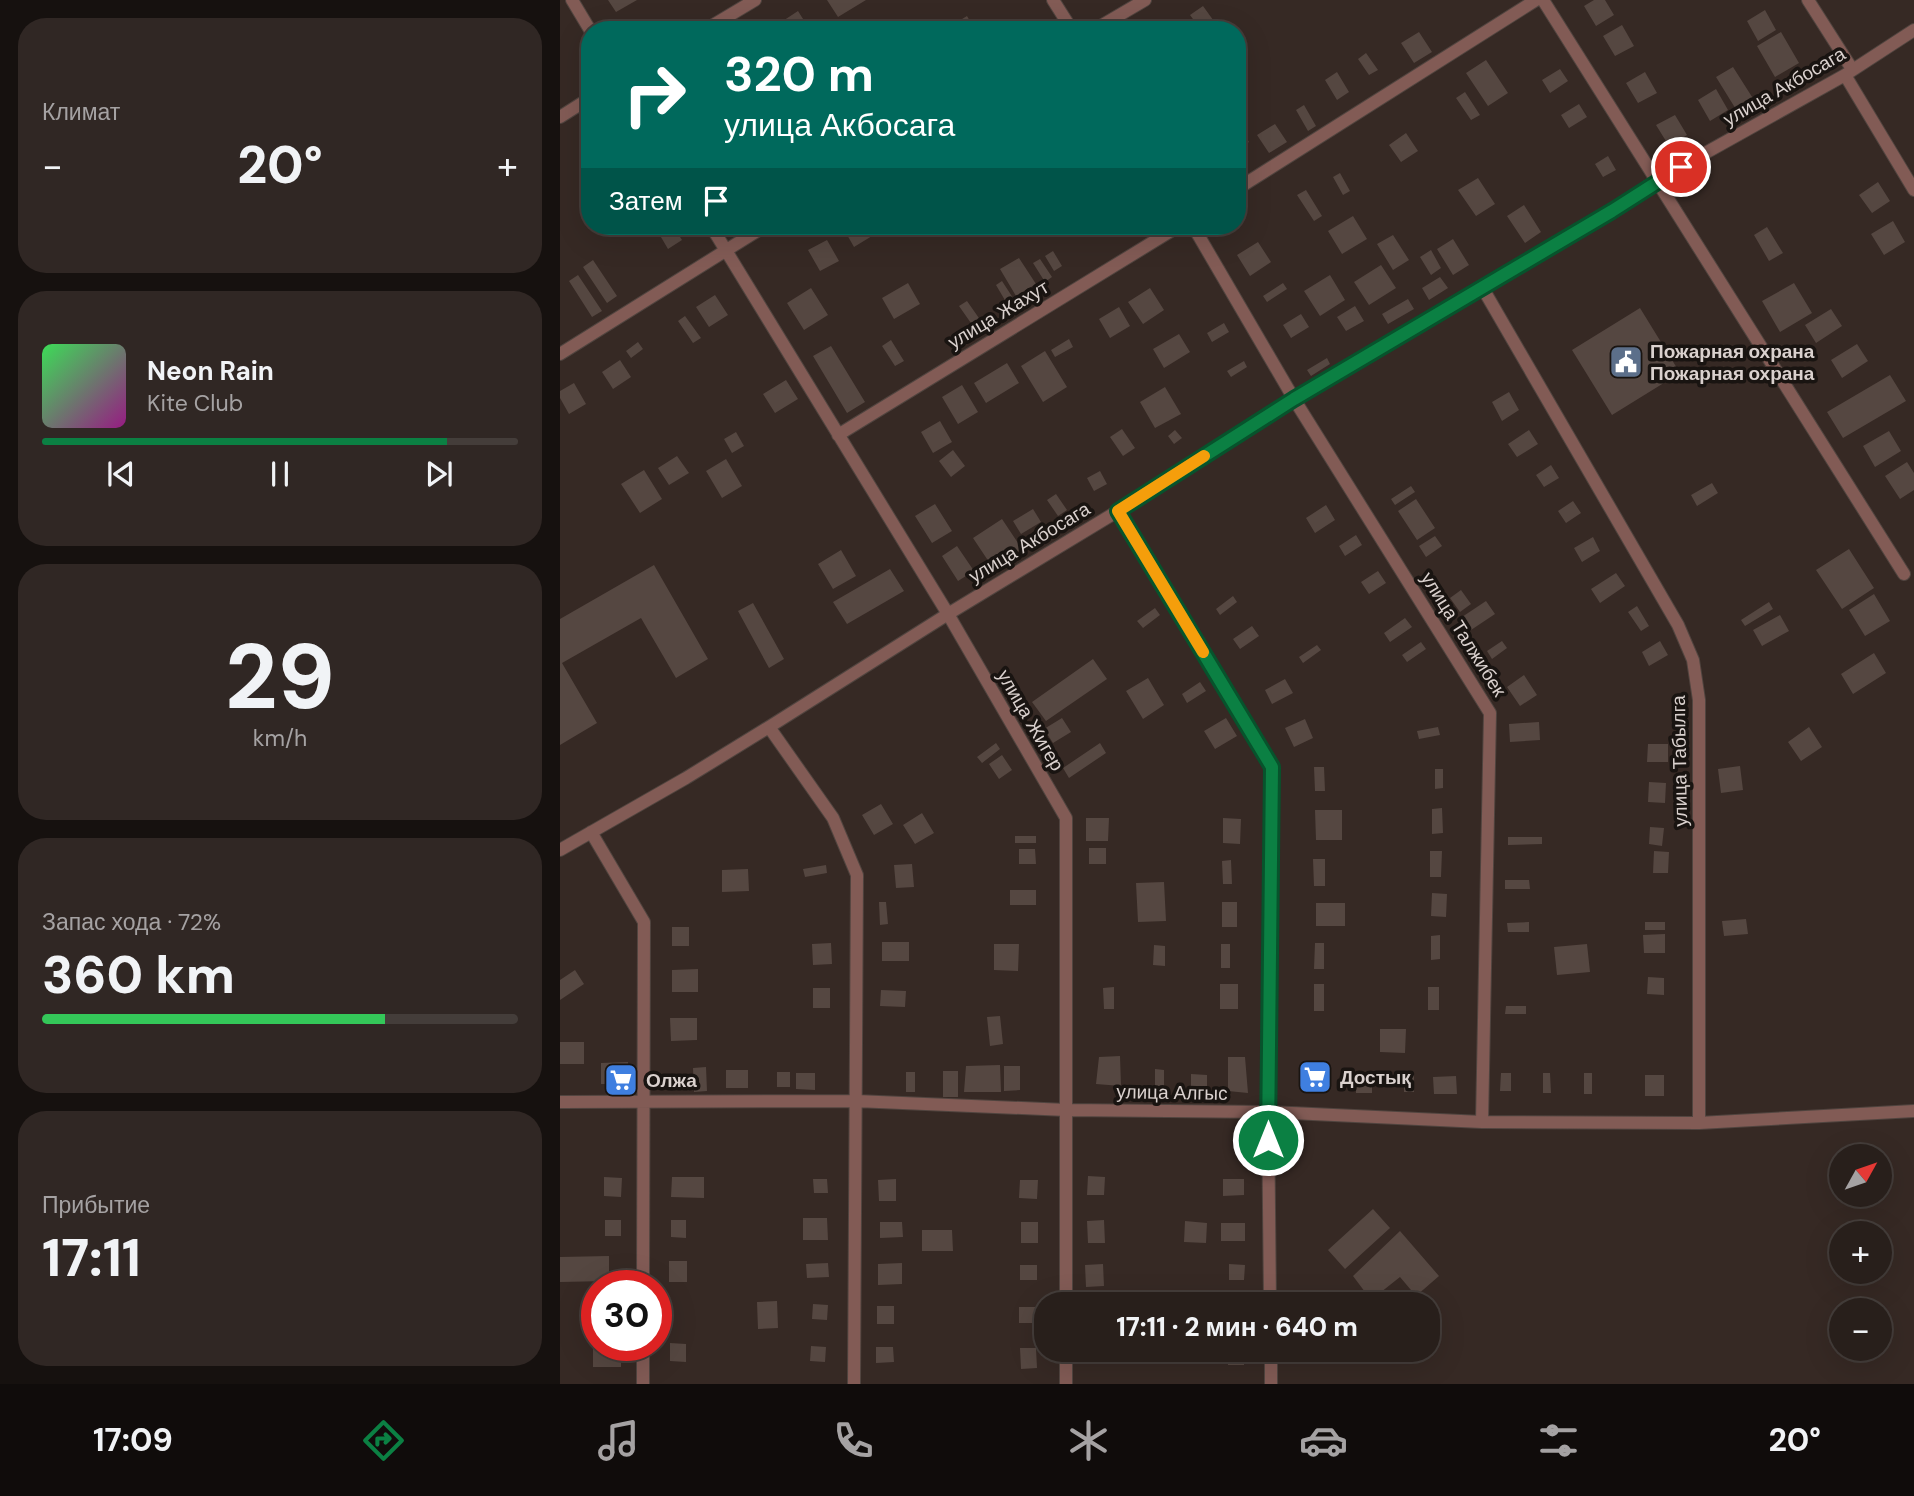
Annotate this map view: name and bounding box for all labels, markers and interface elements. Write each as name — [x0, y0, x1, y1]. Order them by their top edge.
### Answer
street label: улица Акбосага — [1719, 41, 1850, 132]
text: 320 m — [724, 42, 874, 106]
icon: right — [609, 49, 700, 140]
text: Климат — [42, 97, 120, 127]
text: улица Акбосага — [724, 104, 955, 146]
text: 20° — [237, 131, 323, 199]
pin — [1651, 137, 1711, 197]
text: − — [42, 141, 63, 191]
text: + — [497, 141, 518, 191]
icon: arrive — [1662, 148, 1700, 186]
icon: arrive — [697, 182, 735, 220]
text: Затем — [609, 184, 683, 218]
street label: улица Жахут — [943, 274, 1054, 354]
place label: Пожарная охрана Пожарная охрана — [1650, 339, 1815, 386]
public building icon: Пожарная охрана Пожарная охрана — [1607, 343, 1645, 381]
text: Neon Rain — [147, 354, 274, 388]
text: Kite Club — [147, 388, 243, 418]
icon: previous — [102, 455, 140, 493]
icon: pause — [261, 455, 299, 493]
icon: next — [420, 455, 458, 493]
street label: улица Акбосага — [964, 496, 1095, 588]
street label: улица Талжибек — [1415, 567, 1512, 702]
text: 29 — [225, 618, 335, 736]
street label: улица Жигер — [991, 665, 1070, 775]
street label: улица Табылга — [1666, 695, 1693, 827]
text: km/h — [253, 723, 307, 753]
text: Запас хода · 72% — [42, 907, 221, 937]
text: 360 km — [42, 941, 235, 1009]
supermarket icon: Достық — [1296, 1058, 1334, 1096]
supermarket icon: Олжа — [602, 1061, 640, 1099]
place label: Достық — [1340, 1065, 1411, 1090]
place label: Олжа — [646, 1068, 697, 1093]
street label: улица Алгыс — [1116, 1079, 1228, 1106]
position arrow — [1231, 1103, 1305, 1177]
north arrow — [1829, 1144, 1892, 1208]
map controls — [1829, 1144, 1892, 1361]
text: Прибытие — [42, 1190, 150, 1220]
button: + — [1829, 1221, 1892, 1284]
text: 17:11 — [42, 1224, 141, 1292]
speed limit sign: 30 — [581, 1270, 672, 1361]
button: − — [1829, 1298, 1892, 1361]
text: 17:11 · 2 мин · 640 m — [1116, 1310, 1358, 1344]
icon: directions — [359, 1416, 408, 1465]
icon: music — [594, 1416, 643, 1465]
icon: phone — [829, 1416, 878, 1465]
icon: climate — [1064, 1416, 1113, 1465]
icon: car — [1299, 1416, 1348, 1465]
icon: filters — [1534, 1416, 1583, 1465]
text: 17:09 — [93, 1419, 173, 1461]
text: 20° — [1768, 1419, 1821, 1461]

